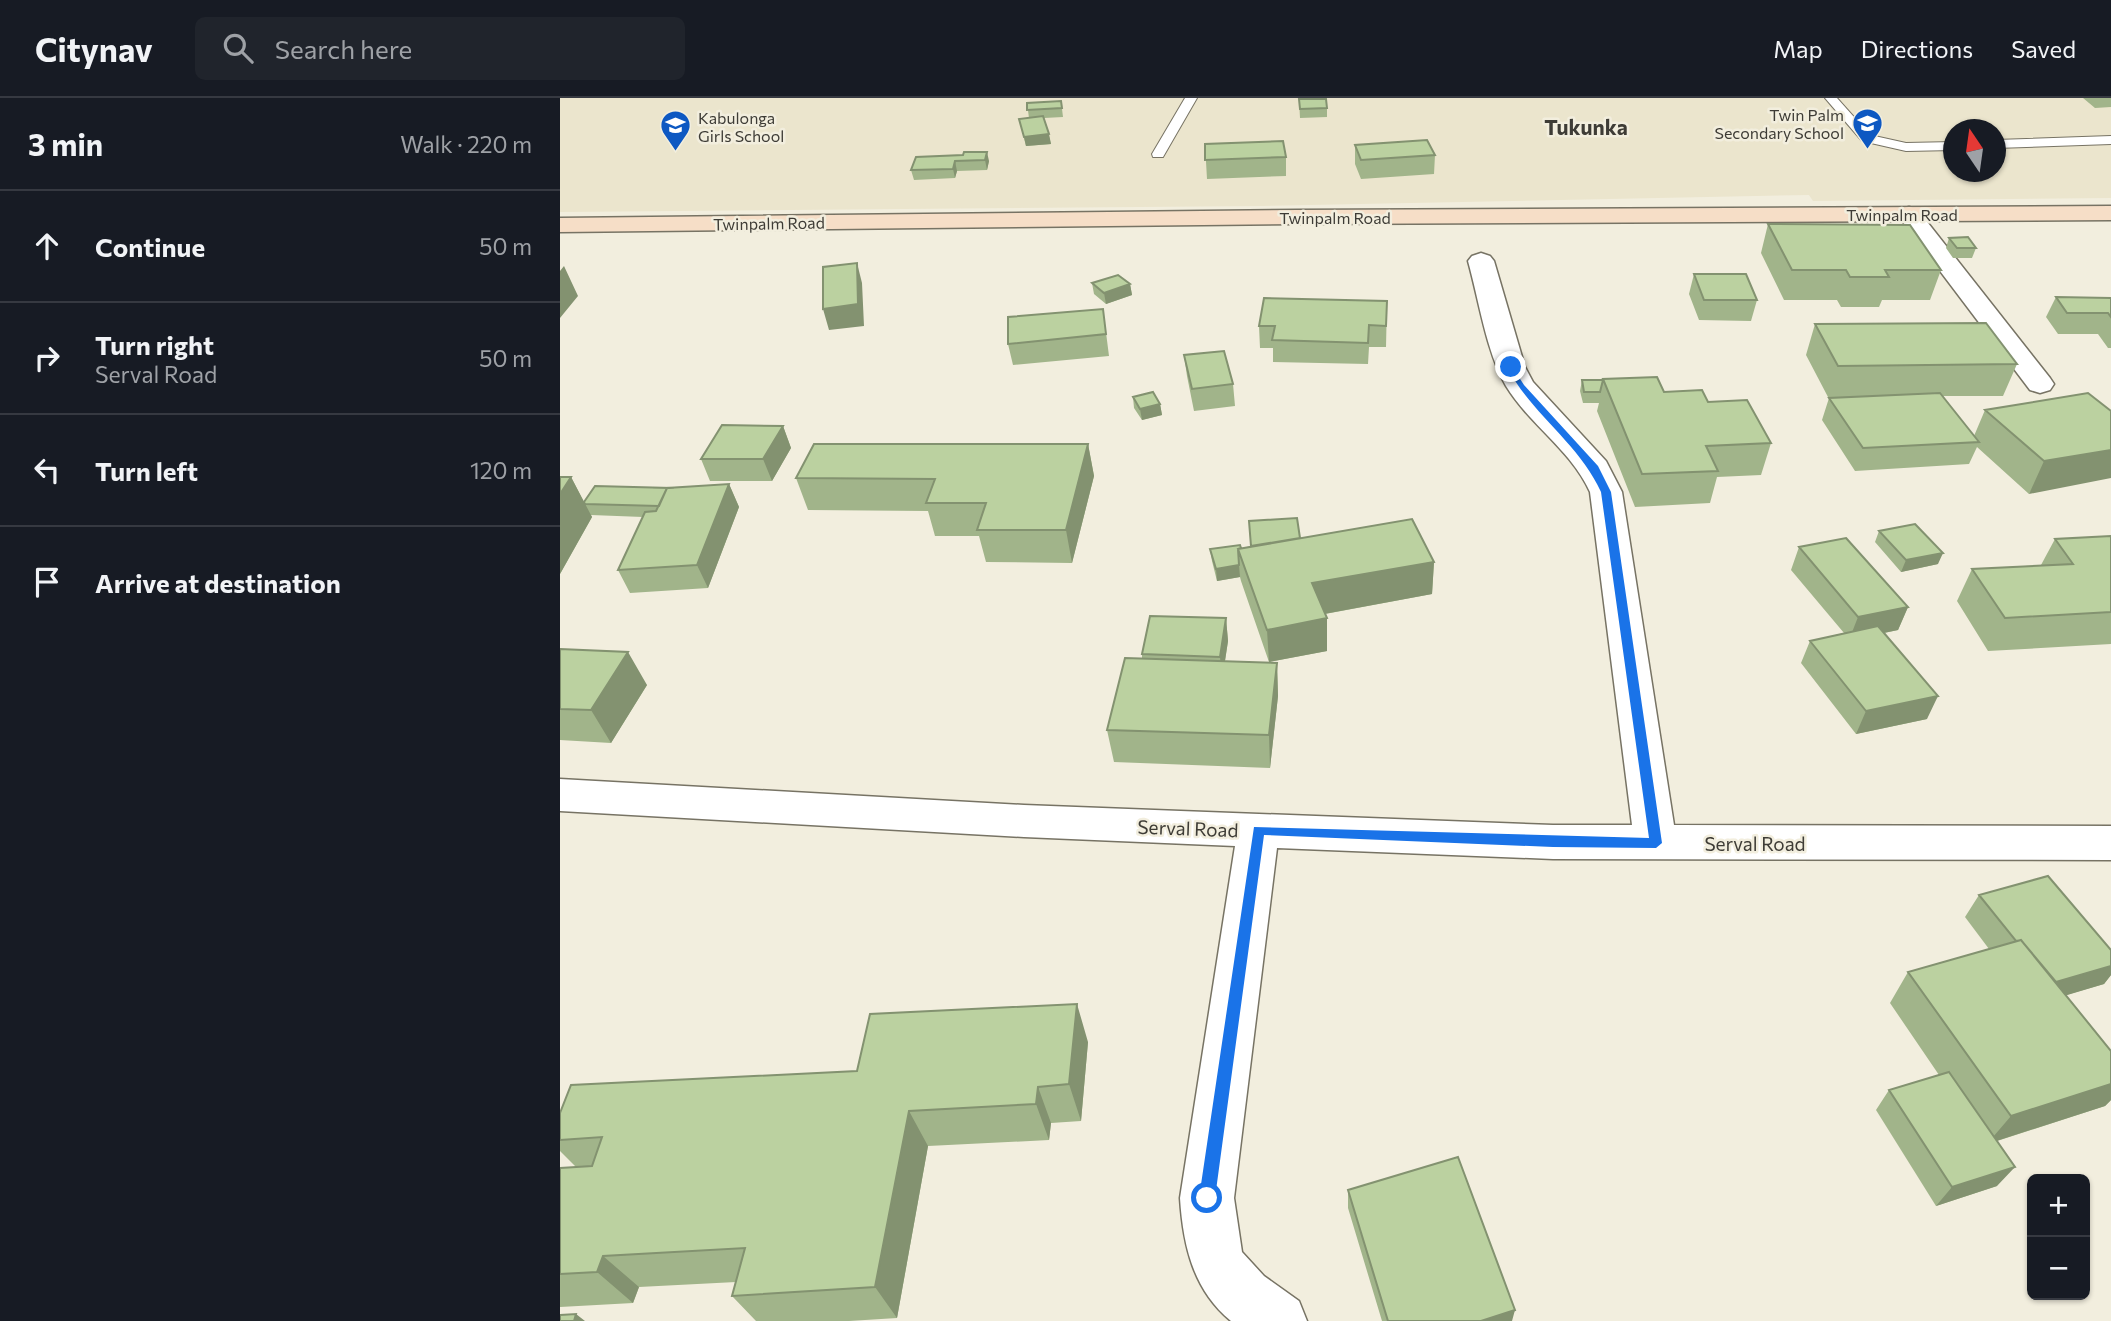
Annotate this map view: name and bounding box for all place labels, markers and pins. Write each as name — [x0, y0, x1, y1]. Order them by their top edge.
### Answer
place label: Twin Palm Secondary School — [1715, 105, 1844, 142]
school or university icon: Twin Palm Secondary School — [1850, 106, 1884, 150]
place label: Kabulonga Girls School — [698, 108, 784, 145]
school or university icon: Kabulonga Girls School — [658, 109, 692, 153]

